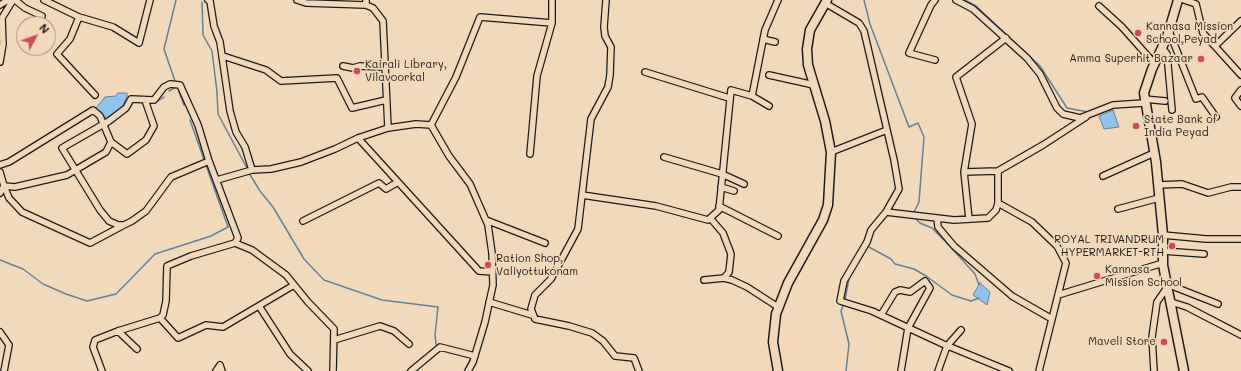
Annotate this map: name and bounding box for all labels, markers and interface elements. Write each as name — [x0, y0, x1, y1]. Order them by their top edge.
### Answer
north arrow — [16, 16, 56, 56]
text: N — [36, 20, 53, 37]
place label: Kannasa Mission School,Peyad — [1146, 20, 1233, 46]
marker: Kannasa Mission School,Peyad — [1133, 28, 1143, 38]
place label: Amma Superhit Bazaar — [1069, 52, 1193, 66]
marker: Amma Superhit Bazaar — [1196, 54, 1206, 64]
place label: Kairali Library, Vilavoorkal — [365, 58, 447, 84]
marker: Kairali Library, Vilavoorkal — [352, 66, 362, 76]
place label: State Bank of India Peyad — [1144, 113, 1217, 139]
marker: State Bank of India Peyad — [1131, 121, 1141, 131]
place label: ROYAL TRIVANDRUM HYPERMARKET-RTH — [1054, 233, 1164, 259]
marker: ROYAL TRIVANDRUM HYPERMARKET-RTH — [1167, 241, 1177, 251]
place label: Ration Shop, Valiyottukonam — [496, 252, 578, 278]
marker: Ration Shop, Valiyottukonam — [483, 260, 493, 270]
place label: Kannasa Mission School — [1105, 263, 1182, 289]
marker: Kannasa Mission School — [1092, 271, 1102, 281]
place label: Maveli Store — [1088, 335, 1156, 349]
marker: Maveli Store — [1159, 337, 1169, 347]

